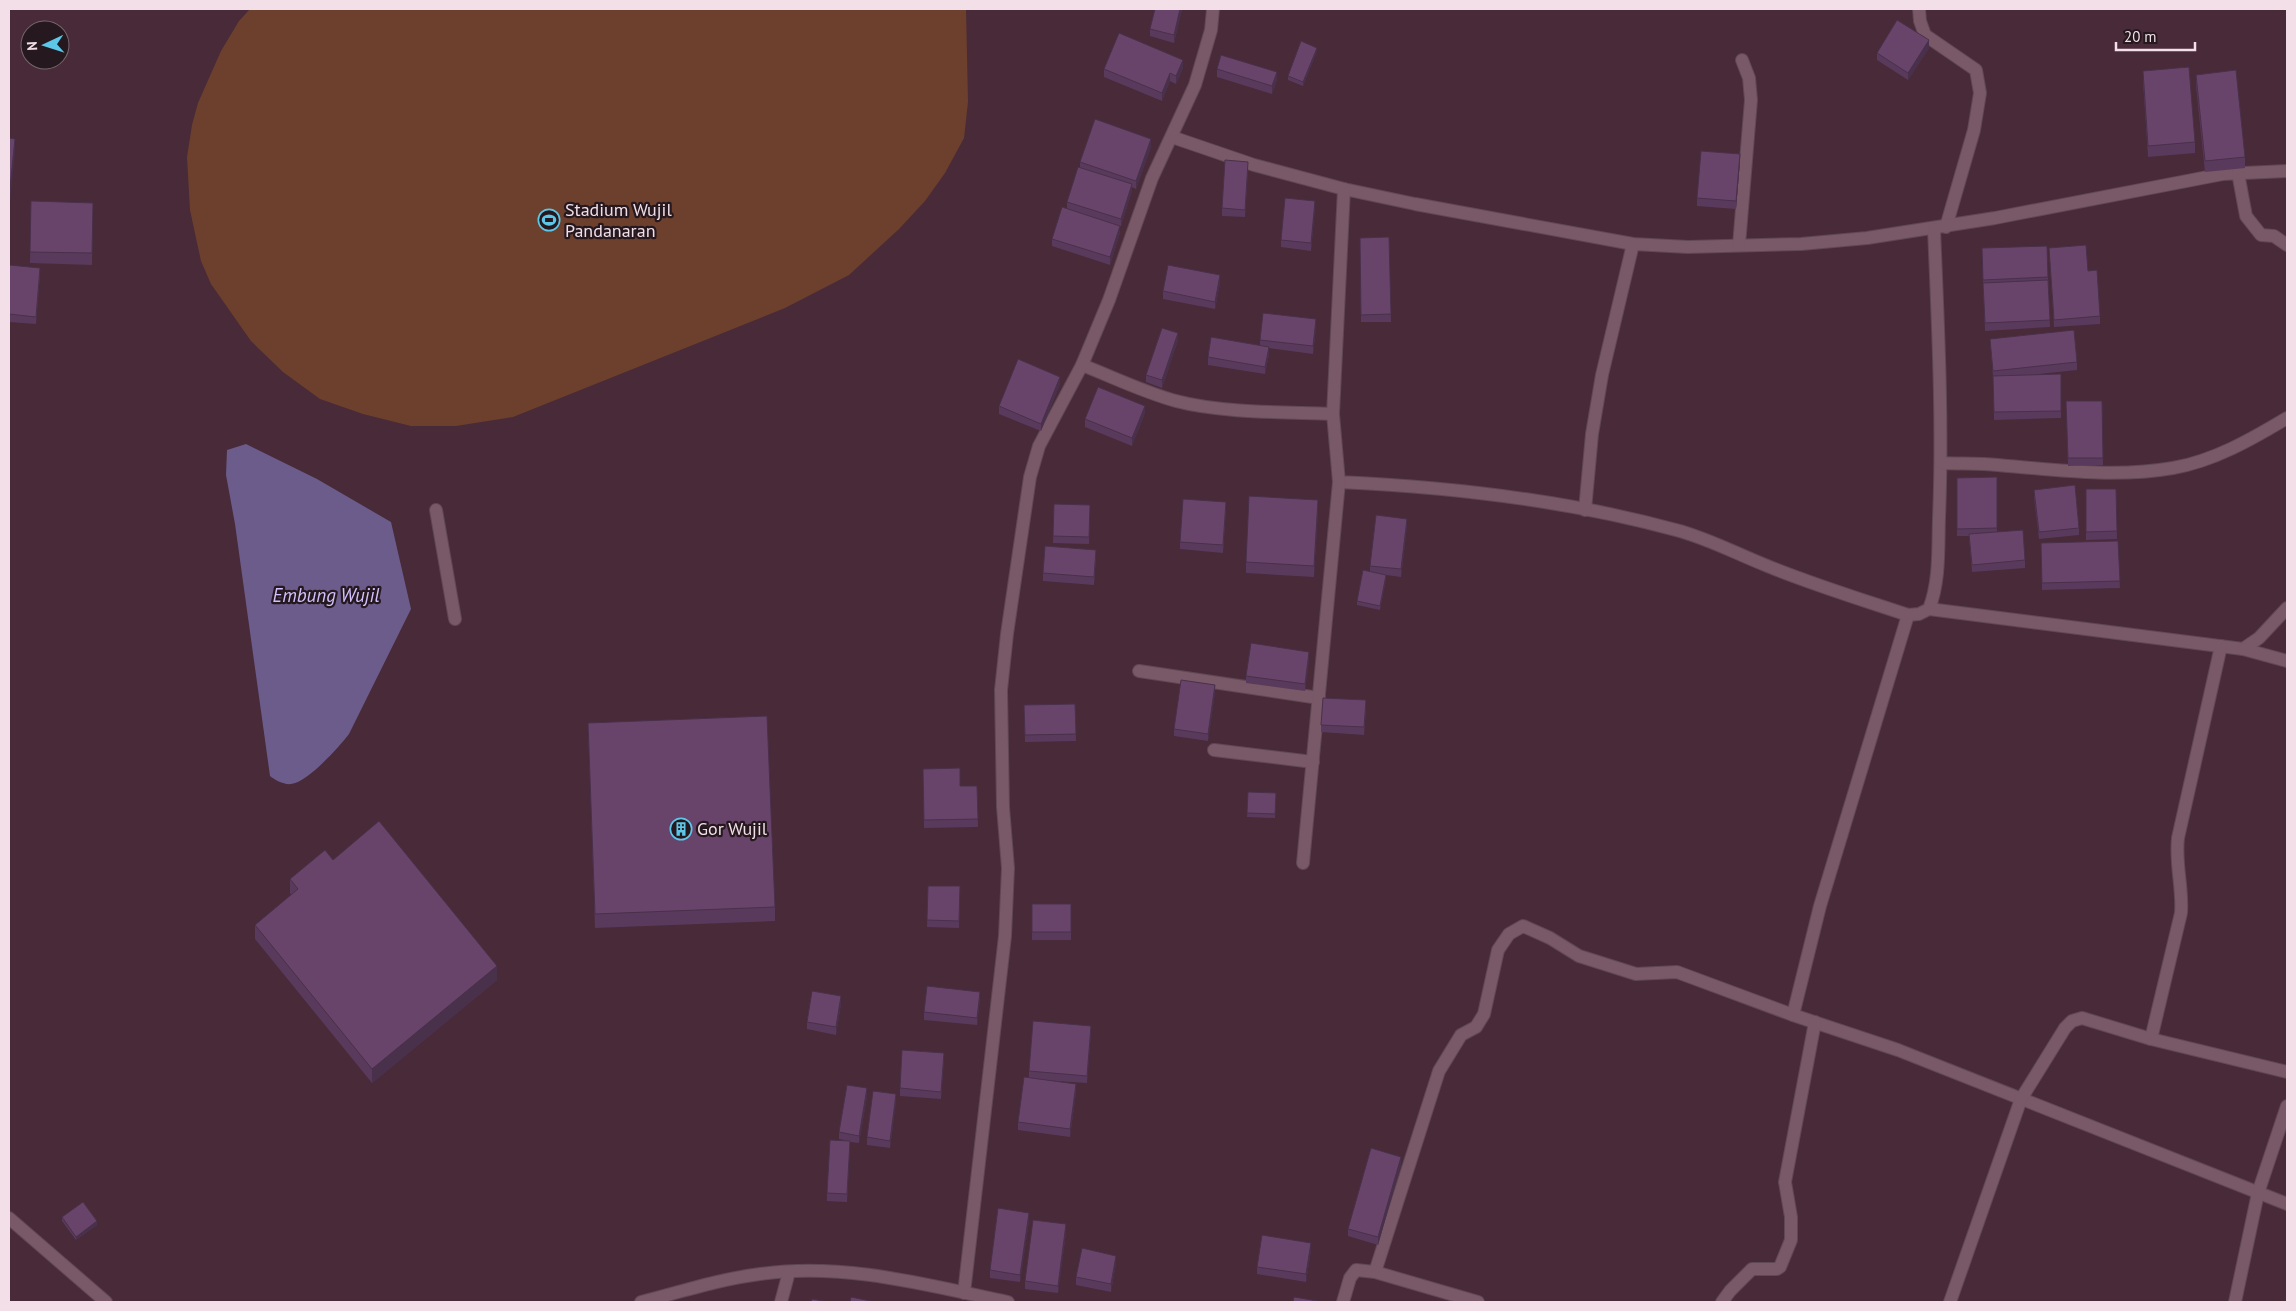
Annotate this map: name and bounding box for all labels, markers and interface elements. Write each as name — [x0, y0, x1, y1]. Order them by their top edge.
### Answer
north arrow — [20, 20, 70, 70]
scale bar — [2116, 20, 2195, 52]
text: 20 m — [2124, 27, 2157, 46]
text: N — [23, 41, 41, 51]
place label: Stadium Wujil Pandanaran — [565, 198, 672, 242]
sports icon: Stadium Wujil Pandanaran — [537, 208, 561, 232]
water label: Embung Wujil — [272, 583, 380, 607]
building icon: Gor Wujil — [669, 817, 693, 841]
place label: Gor Wujil — [697, 817, 768, 840]

